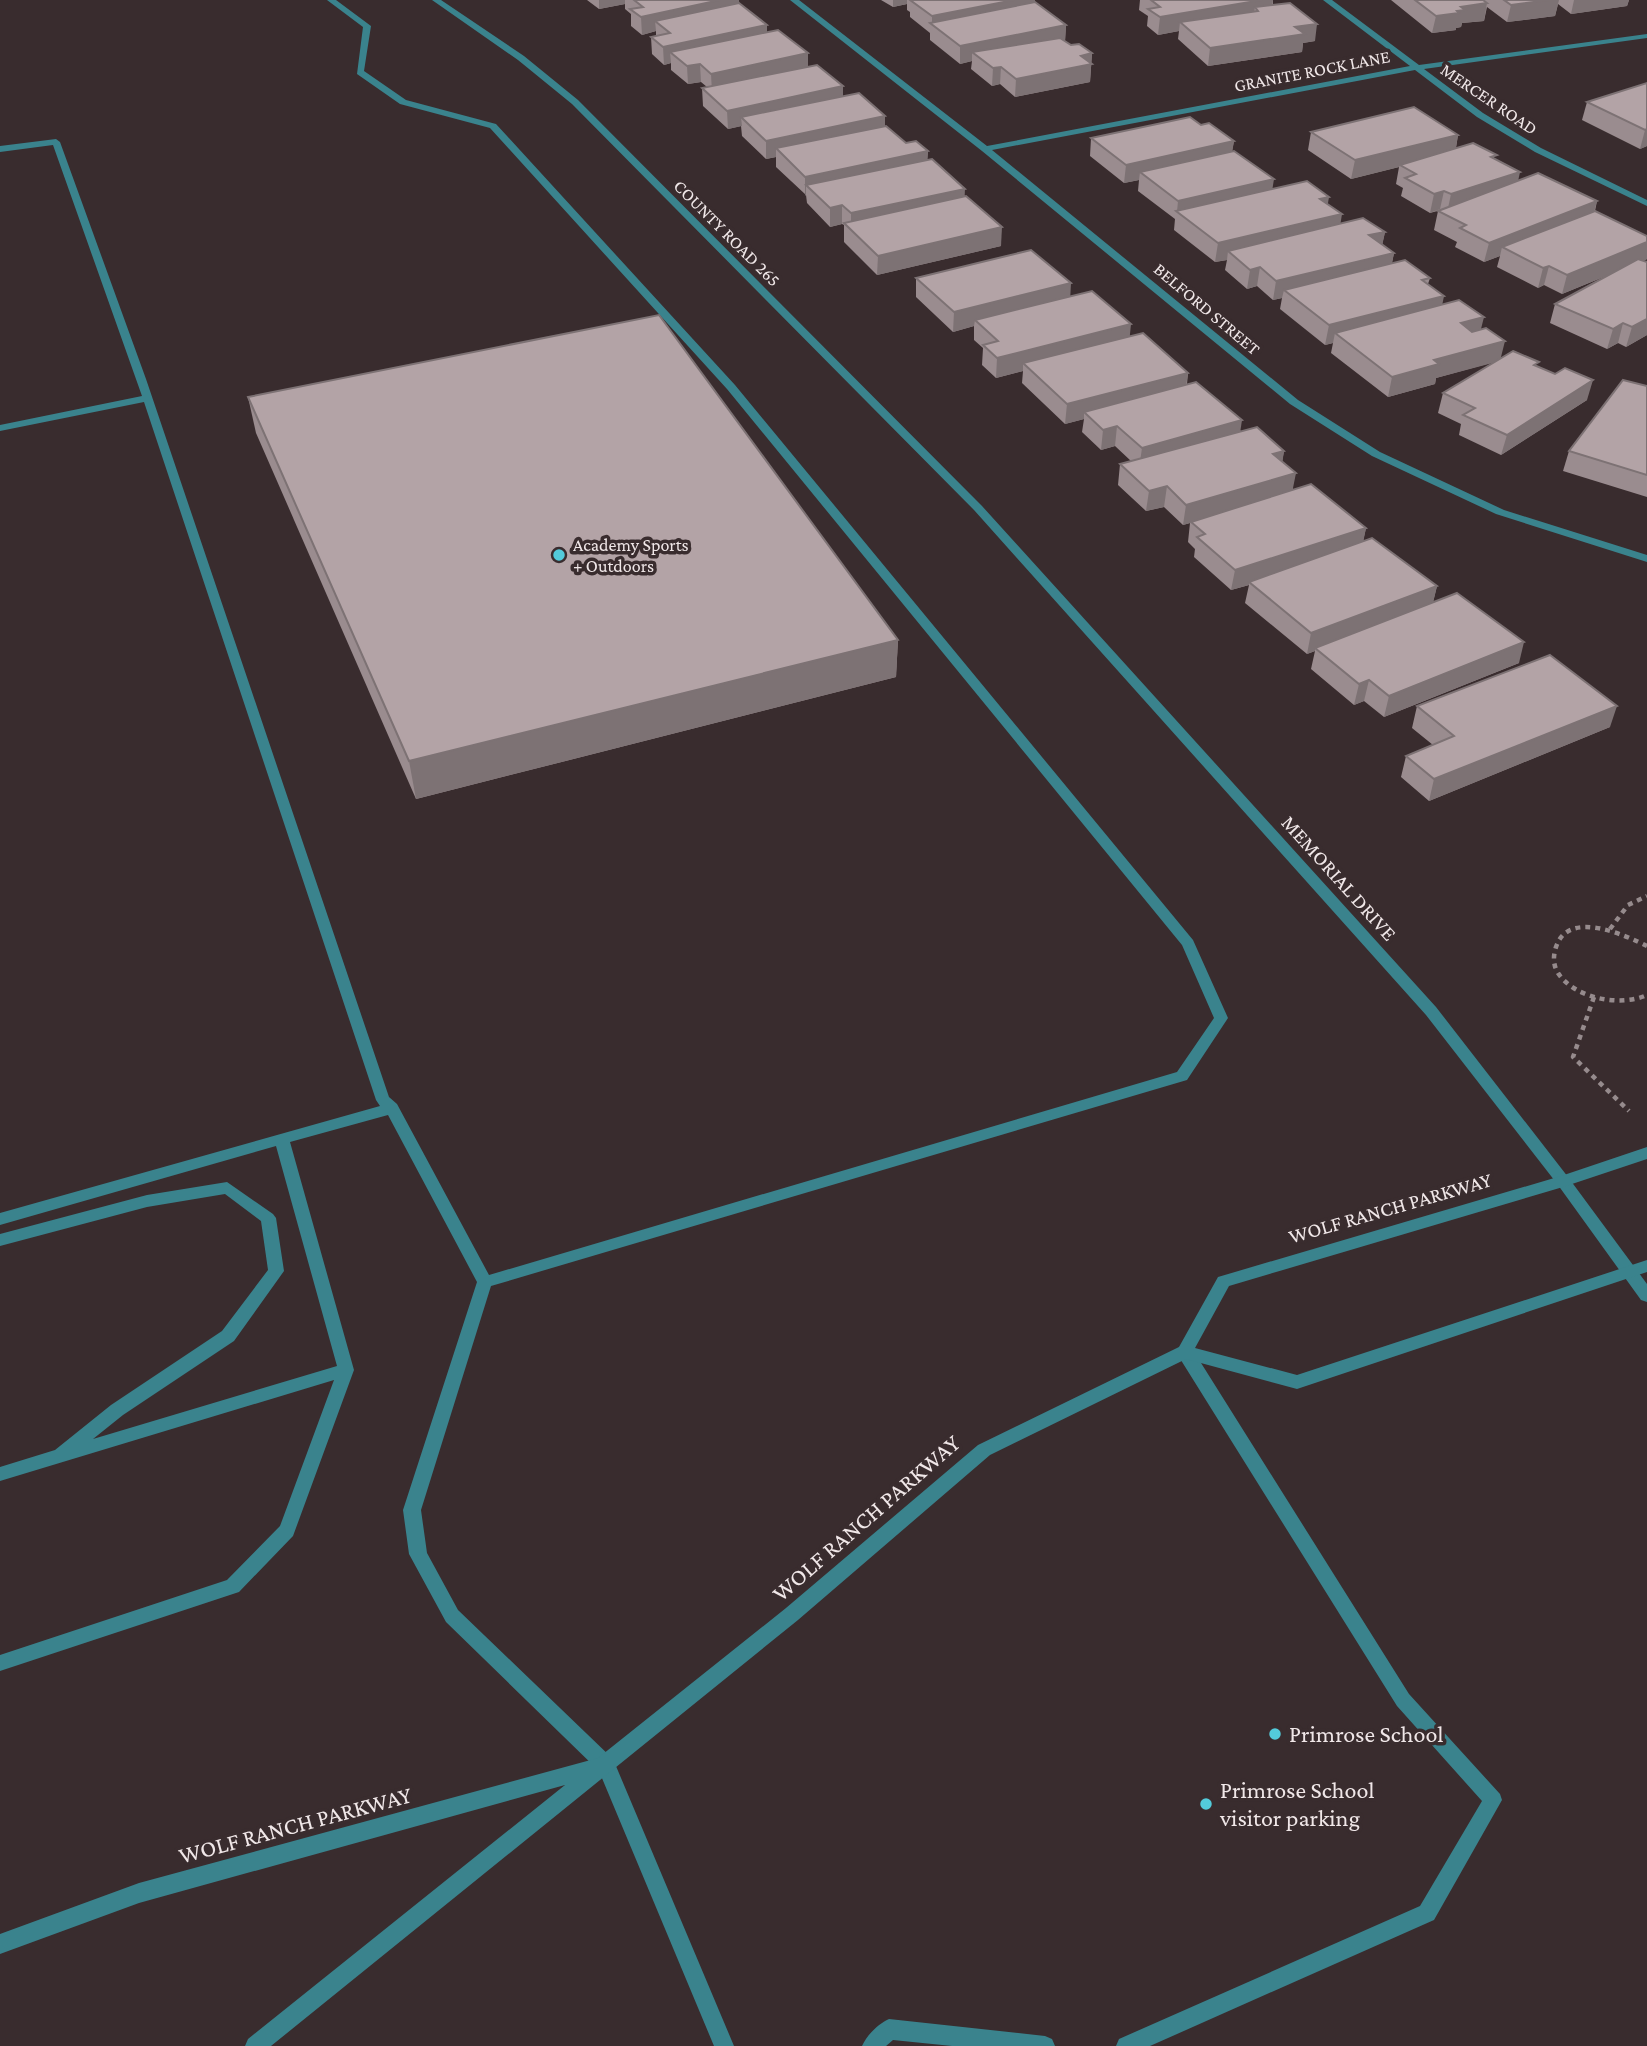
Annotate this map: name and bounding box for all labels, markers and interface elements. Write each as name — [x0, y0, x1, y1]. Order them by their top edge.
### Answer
street label: GRANITE ROCK LANE — [1232, 46, 1392, 96]
street label: MERCER ROAD — [1437, 59, 1541, 139]
street label: COUNTY ROAD 265 — [670, 176, 784, 290]
street label: BELFORD STREET — [1150, 259, 1264, 359]
place label: Academy Sports + Outdoors — [573, 535, 689, 576]
marker: Academy Sports + Outdoors — [551, 547, 567, 563]
street label: MEMORIAL DRIVE — [1277, 811, 1401, 945]
street label: WOLF RANCH PARKWAY — [1286, 1167, 1495, 1248]
street label: WOLF RANCH PARKWAY — [766, 1429, 965, 1606]
place label: Primrose School — [1289, 1720, 1444, 1747]
marker: Primrose School — [1267, 1726, 1283, 1742]
place label: Primrose School visitor parking — [1219, 1776, 1375, 1831]
street label: WOLF RANCH PARKWAY — [176, 1780, 415, 1869]
marker: Primrose School visitor parking — [1198, 1796, 1214, 1812]

